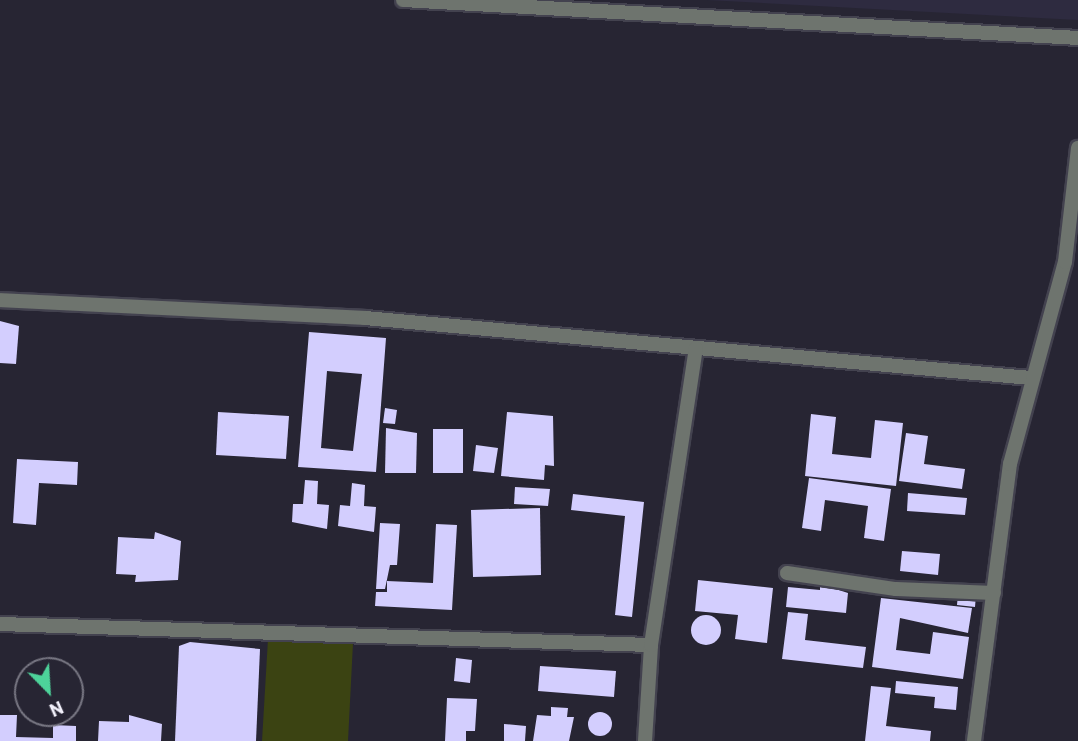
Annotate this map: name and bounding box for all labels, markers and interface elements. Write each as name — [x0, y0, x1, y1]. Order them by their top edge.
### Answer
north arrow — [14, 657, 84, 727]
text: N — [46, 697, 67, 723]

